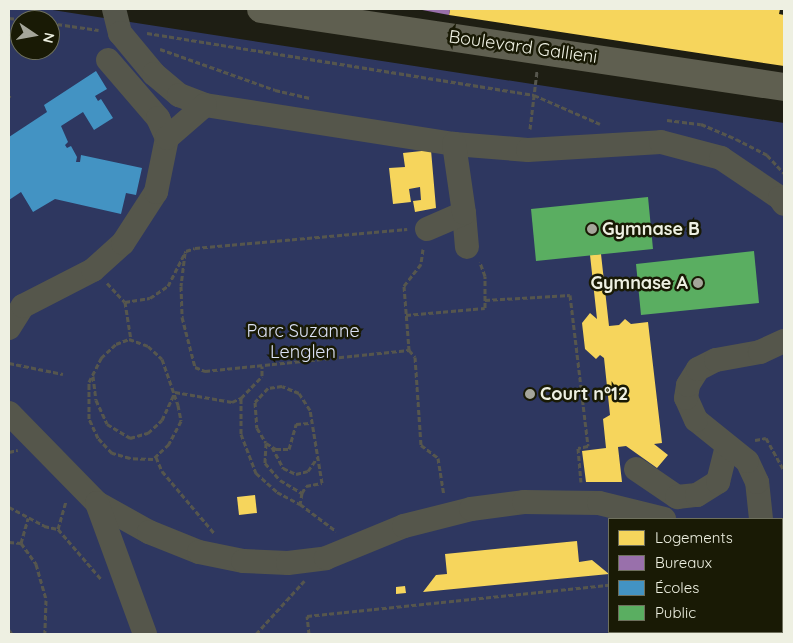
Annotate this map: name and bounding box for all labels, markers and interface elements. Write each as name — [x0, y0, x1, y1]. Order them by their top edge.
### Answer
north arrow — [10, 10, 60, 60]
street label: Boulevard Gallieni — [447, 26, 599, 68]
text: N — [39, 31, 59, 45]
place label: Gymnase B — [602, 218, 700, 240]
marker: Gymnase B — [586, 223, 598, 235]
place label: Gymnase A — [590, 272, 688, 294]
marker: Gymnase A — [692, 277, 704, 289]
park label: Parc Suzanne Lenglen — [246, 321, 360, 364]
place label: Court n°12 — [540, 383, 628, 405]
marker: Court n°12 — [524, 388, 536, 400]
legend — [608, 518, 783, 633]
text: Logements — [655, 528, 733, 547]
text: Bureaux — [655, 553, 712, 572]
text: Écoles — [655, 578, 699, 597]
text: Public — [655, 603, 696, 622]

